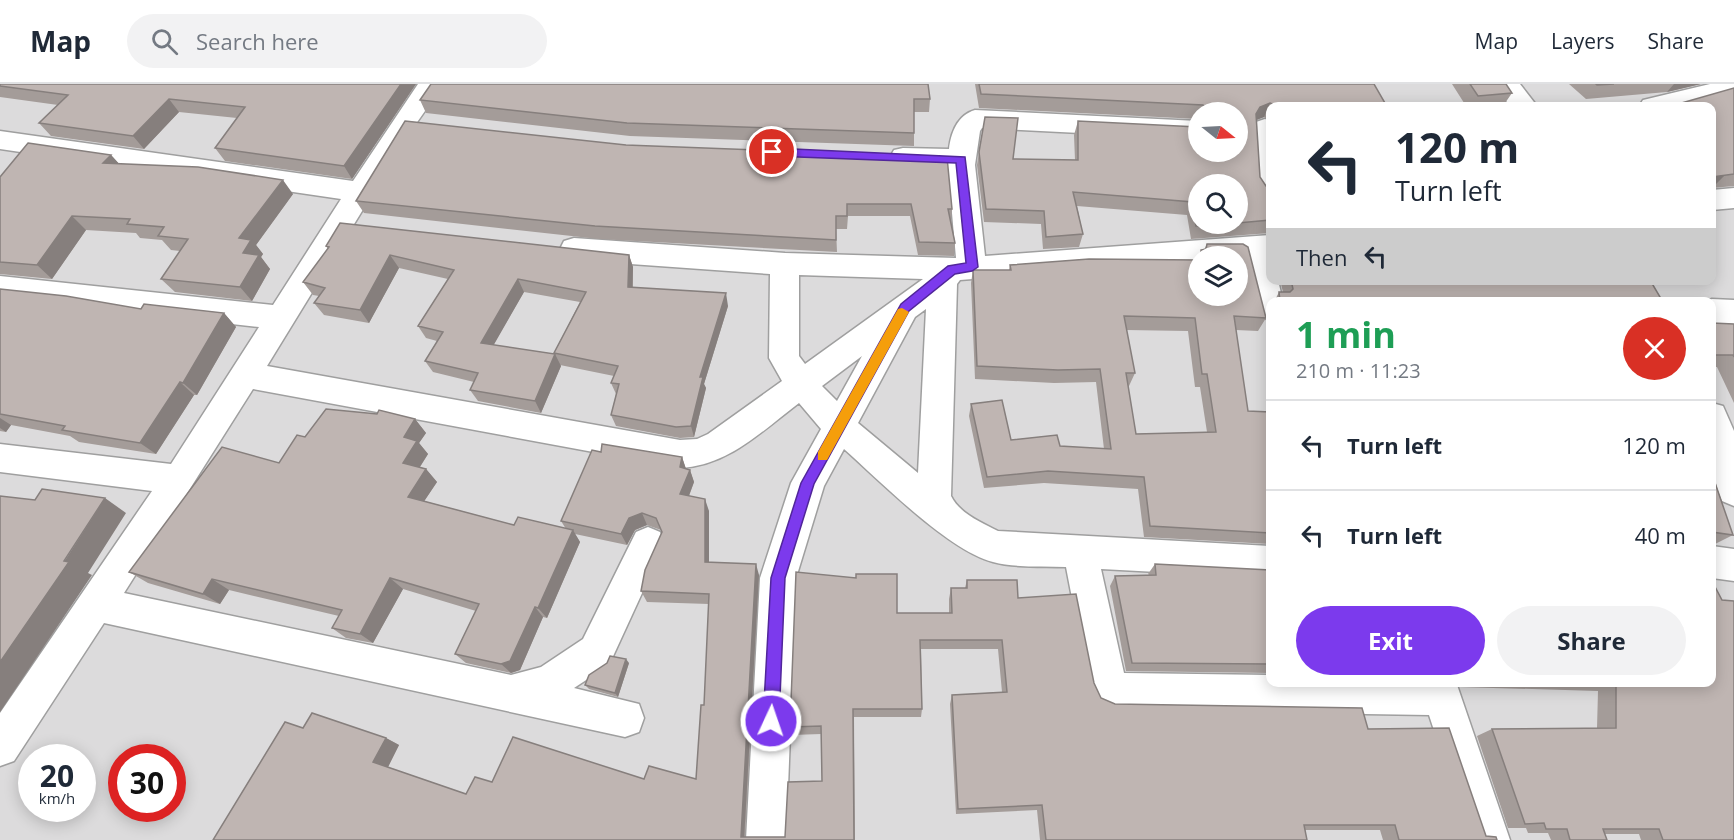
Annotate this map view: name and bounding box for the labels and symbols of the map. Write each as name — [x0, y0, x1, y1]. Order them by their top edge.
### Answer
north arrow — [1188, 102, 1248, 162]
pin — [746, 126, 797, 177]
position arrow — [739, 689, 803, 753]
speed limit sign: 30 — [108, 744, 186, 822]

